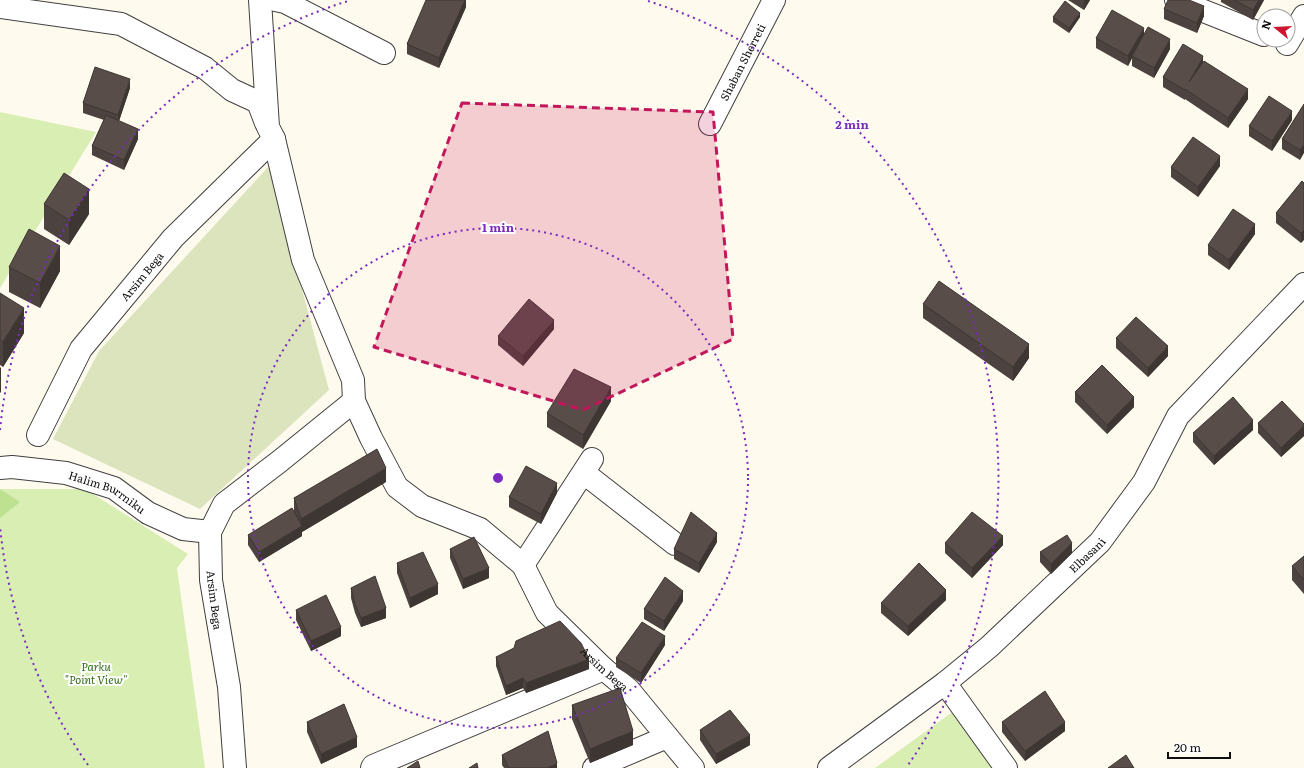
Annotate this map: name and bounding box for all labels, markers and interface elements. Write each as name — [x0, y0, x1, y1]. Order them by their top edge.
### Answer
north arrow — [1256, 8, 1296, 48]
text: N — [1257, 18, 1275, 31]
street label: Shaban Sherreti — [716, 20, 769, 103]
text: 2 min — [835, 115, 869, 133]
text: 1 min — [482, 218, 515, 236]
street label: Arsim Bega — [116, 248, 167, 304]
street label: Halim Burrniku — [67, 466, 149, 517]
centre of rings — [491, 471, 505, 485]
street label: Elbasani — [1065, 534, 1109, 576]
street label: Arsim Bega — [203, 569, 227, 631]
street label: Arsim Bega — [577, 643, 632, 694]
park label: Parku "Point View" — [65, 658, 127, 687]
scale bar — [1168, 734, 1230, 760]
text: 20 m — [1174, 738, 1201, 756]

